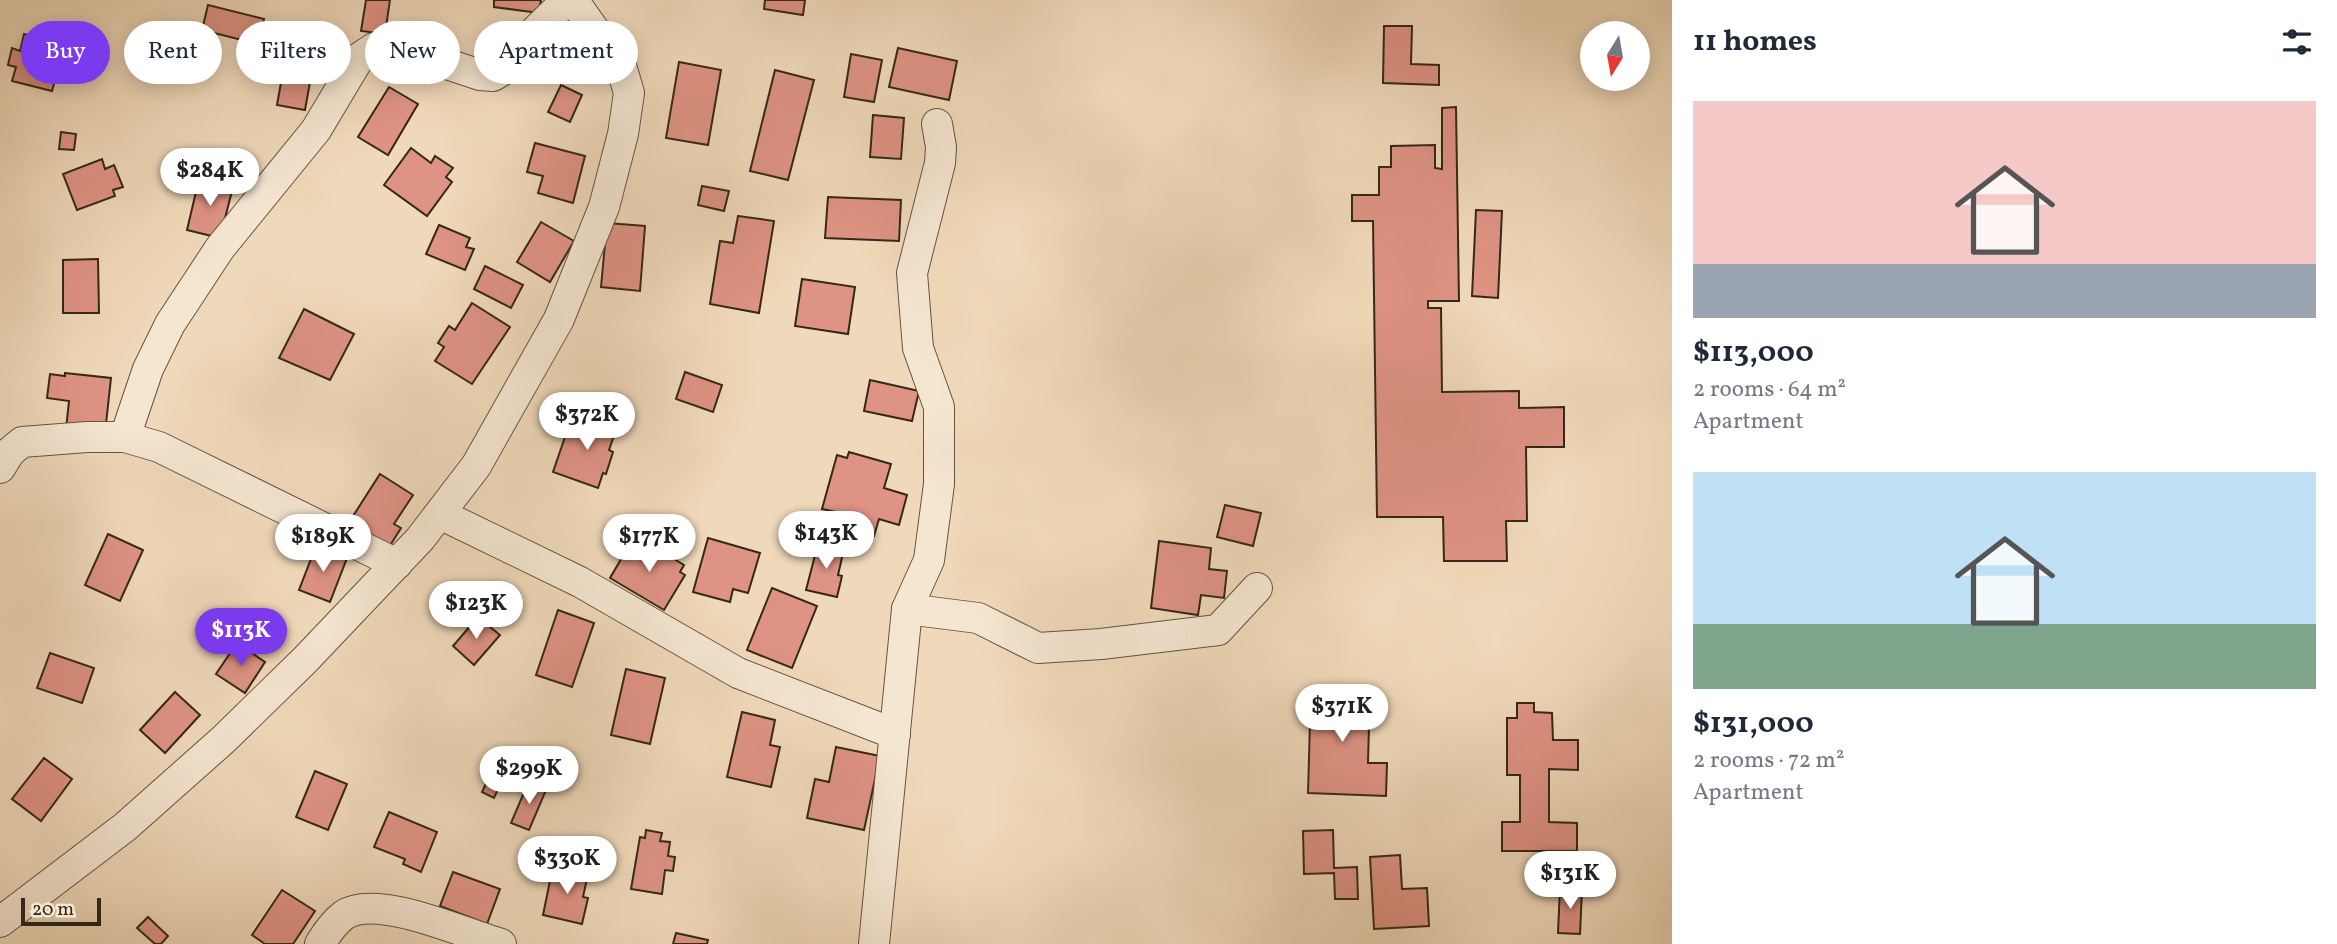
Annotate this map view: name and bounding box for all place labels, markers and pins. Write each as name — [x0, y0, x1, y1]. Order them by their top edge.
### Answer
pin: $284K — [161, 148, 259, 208]
pin: $372K — [538, 392, 636, 452]
pin: $143K — [777, 512, 875, 571]
pin: $189K — [274, 514, 372, 574]
pin: $177K — [600, 514, 698, 574]
pin: $123K — [427, 582, 525, 641]
pin: $113K — [192, 608, 290, 668]
pin: $371K — [1293, 684, 1391, 744]
pin: $299K — [480, 746, 578, 806]
pin: $330K — [518, 836, 616, 896]
pin: $131K — [1521, 852, 1619, 911]

